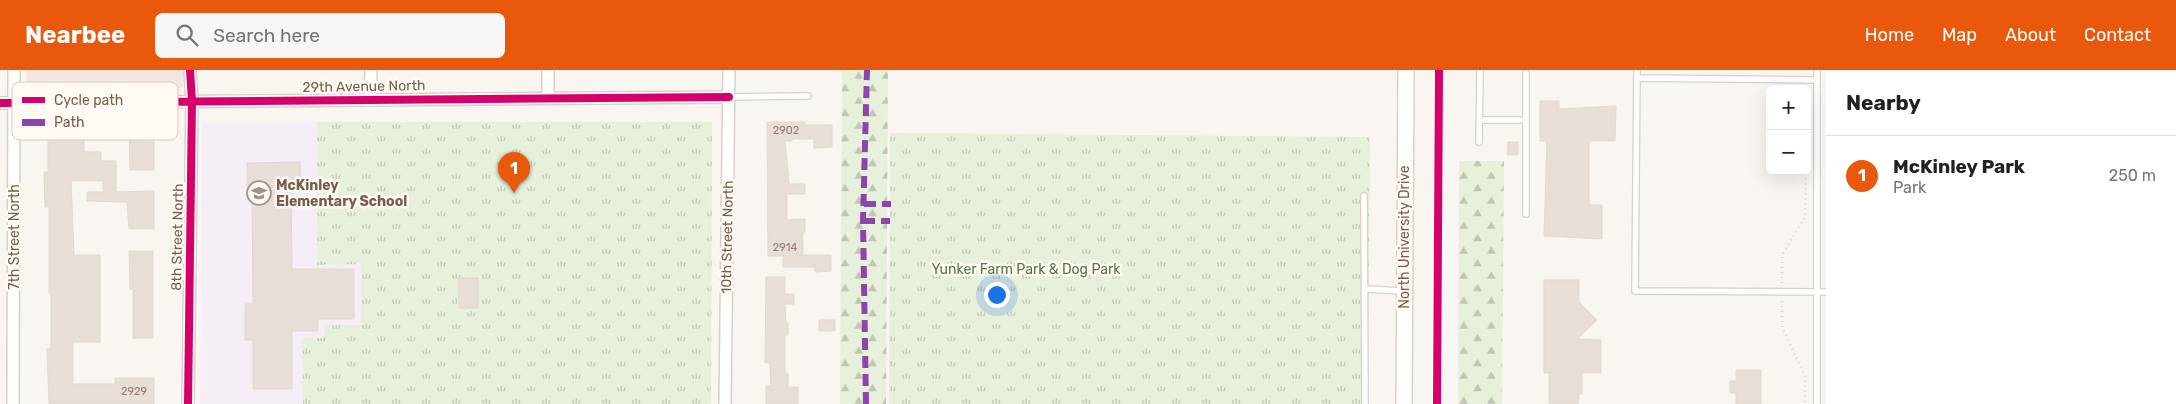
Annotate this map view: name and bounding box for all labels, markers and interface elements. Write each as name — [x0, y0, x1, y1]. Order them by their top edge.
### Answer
search box — [155, 13, 505, 58]
text: Nearbee — [25, 21, 125, 49]
icon: search — [173, 21, 201, 49]
text: Search here — [213, 24, 320, 47]
text: Home — [1865, 24, 1914, 46]
text: Map — [1942, 24, 1977, 46]
text: About — [2005, 24, 2056, 46]
text: Contact — [2084, 24, 2151, 46]
street label: 29th Avenue North — [302, 77, 426, 96]
legend — [12, 82, 178, 140]
map controls — [1766, 85, 1811, 175]
button: + — [1766, 85, 1811, 130]
text: Nearby — [1846, 90, 1921, 115]
text: Cycle path — [54, 92, 123, 109]
text: Path — [54, 114, 85, 131]
house number: 2902 — [773, 124, 799, 137]
button: − — [1766, 130, 1811, 175]
pin: 1 — [498, 152, 530, 193]
text: McKinley Park — [1893, 155, 2025, 178]
street label: North University Drive — [1396, 165, 1413, 309]
text: 1 — [1858, 166, 1866, 185]
text: 250 m — [2109, 166, 2156, 185]
place label: McKinley Elementary School — [276, 177, 407, 210]
text: Park — [1893, 178, 1926, 197]
school or university icon: McKinley Elementary School — [246, 180, 272, 206]
street label: 10th Street North — [718, 180, 737, 294]
street label: 8th Street North — [168, 183, 187, 291]
street label: 7th Street North — [6, 184, 23, 290]
house number: 2914 — [773, 241, 797, 254]
park label: Yunker Farm Park & Dog Park — [931, 261, 1121, 278]
your location — [984, 282, 1010, 308]
house number: 2929 — [121, 385, 147, 398]

